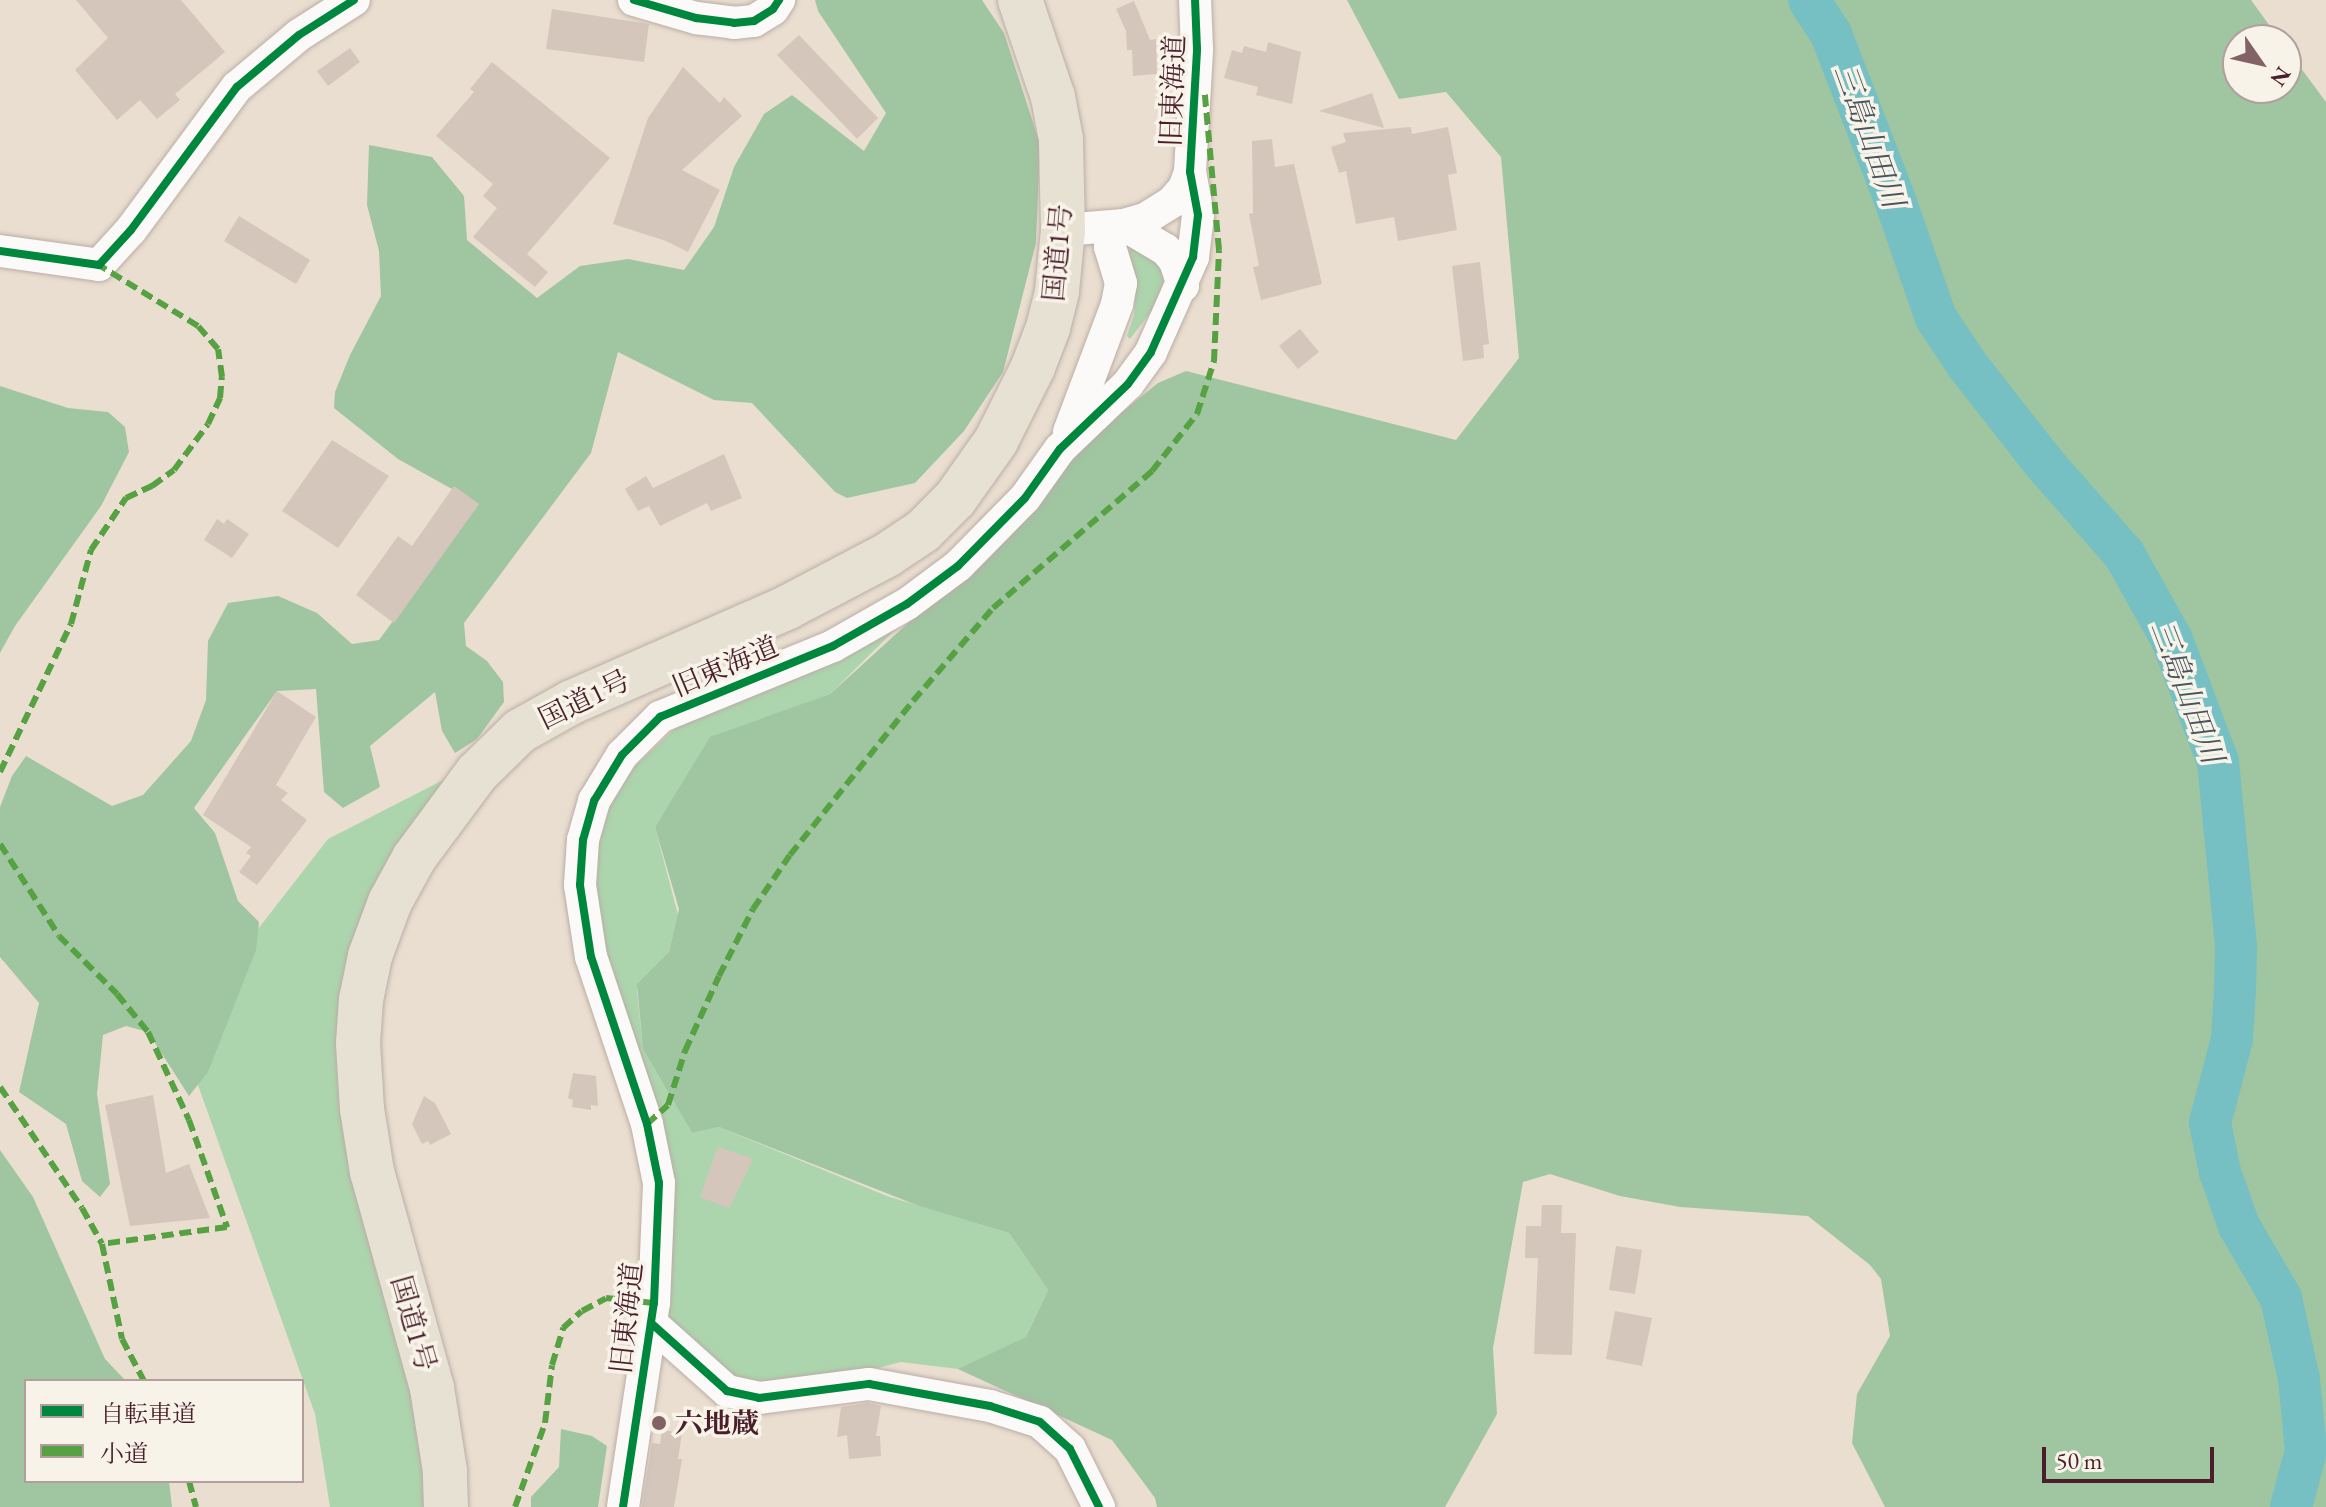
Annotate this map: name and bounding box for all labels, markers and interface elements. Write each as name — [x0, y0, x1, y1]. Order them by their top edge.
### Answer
north arrow — [2222, 24, 2302, 104]
street label: 旧東海道 — [1153, 34, 1191, 148]
water label: 三島山田川 — [1826, 59, 1912, 213]
text: N — [2264, 61, 2298, 92]
street label: 国道1号 — [1036, 203, 1078, 303]
water label: 三島山田川 — [2143, 616, 2231, 768]
street label: 旧東海道 — [667, 629, 783, 703]
street label: 国道1号 — [533, 663, 635, 735]
street label: 旧東海道 — [603, 1261, 649, 1375]
street label: 国道1号 — [384, 1272, 444, 1374]
legend — [24, 1379, 304, 1483]
text: 自転車道 — [100, 1398, 196, 1429]
place label: 六地蔵 — [675, 1406, 759, 1440]
marker: 六地蔵 — [650, 1414, 668, 1432]
scale bar — [2046, 1431, 2218, 1481]
text: 小道 — [100, 1438, 148, 1469]
text: 50 m — [2056, 1445, 2103, 1476]

